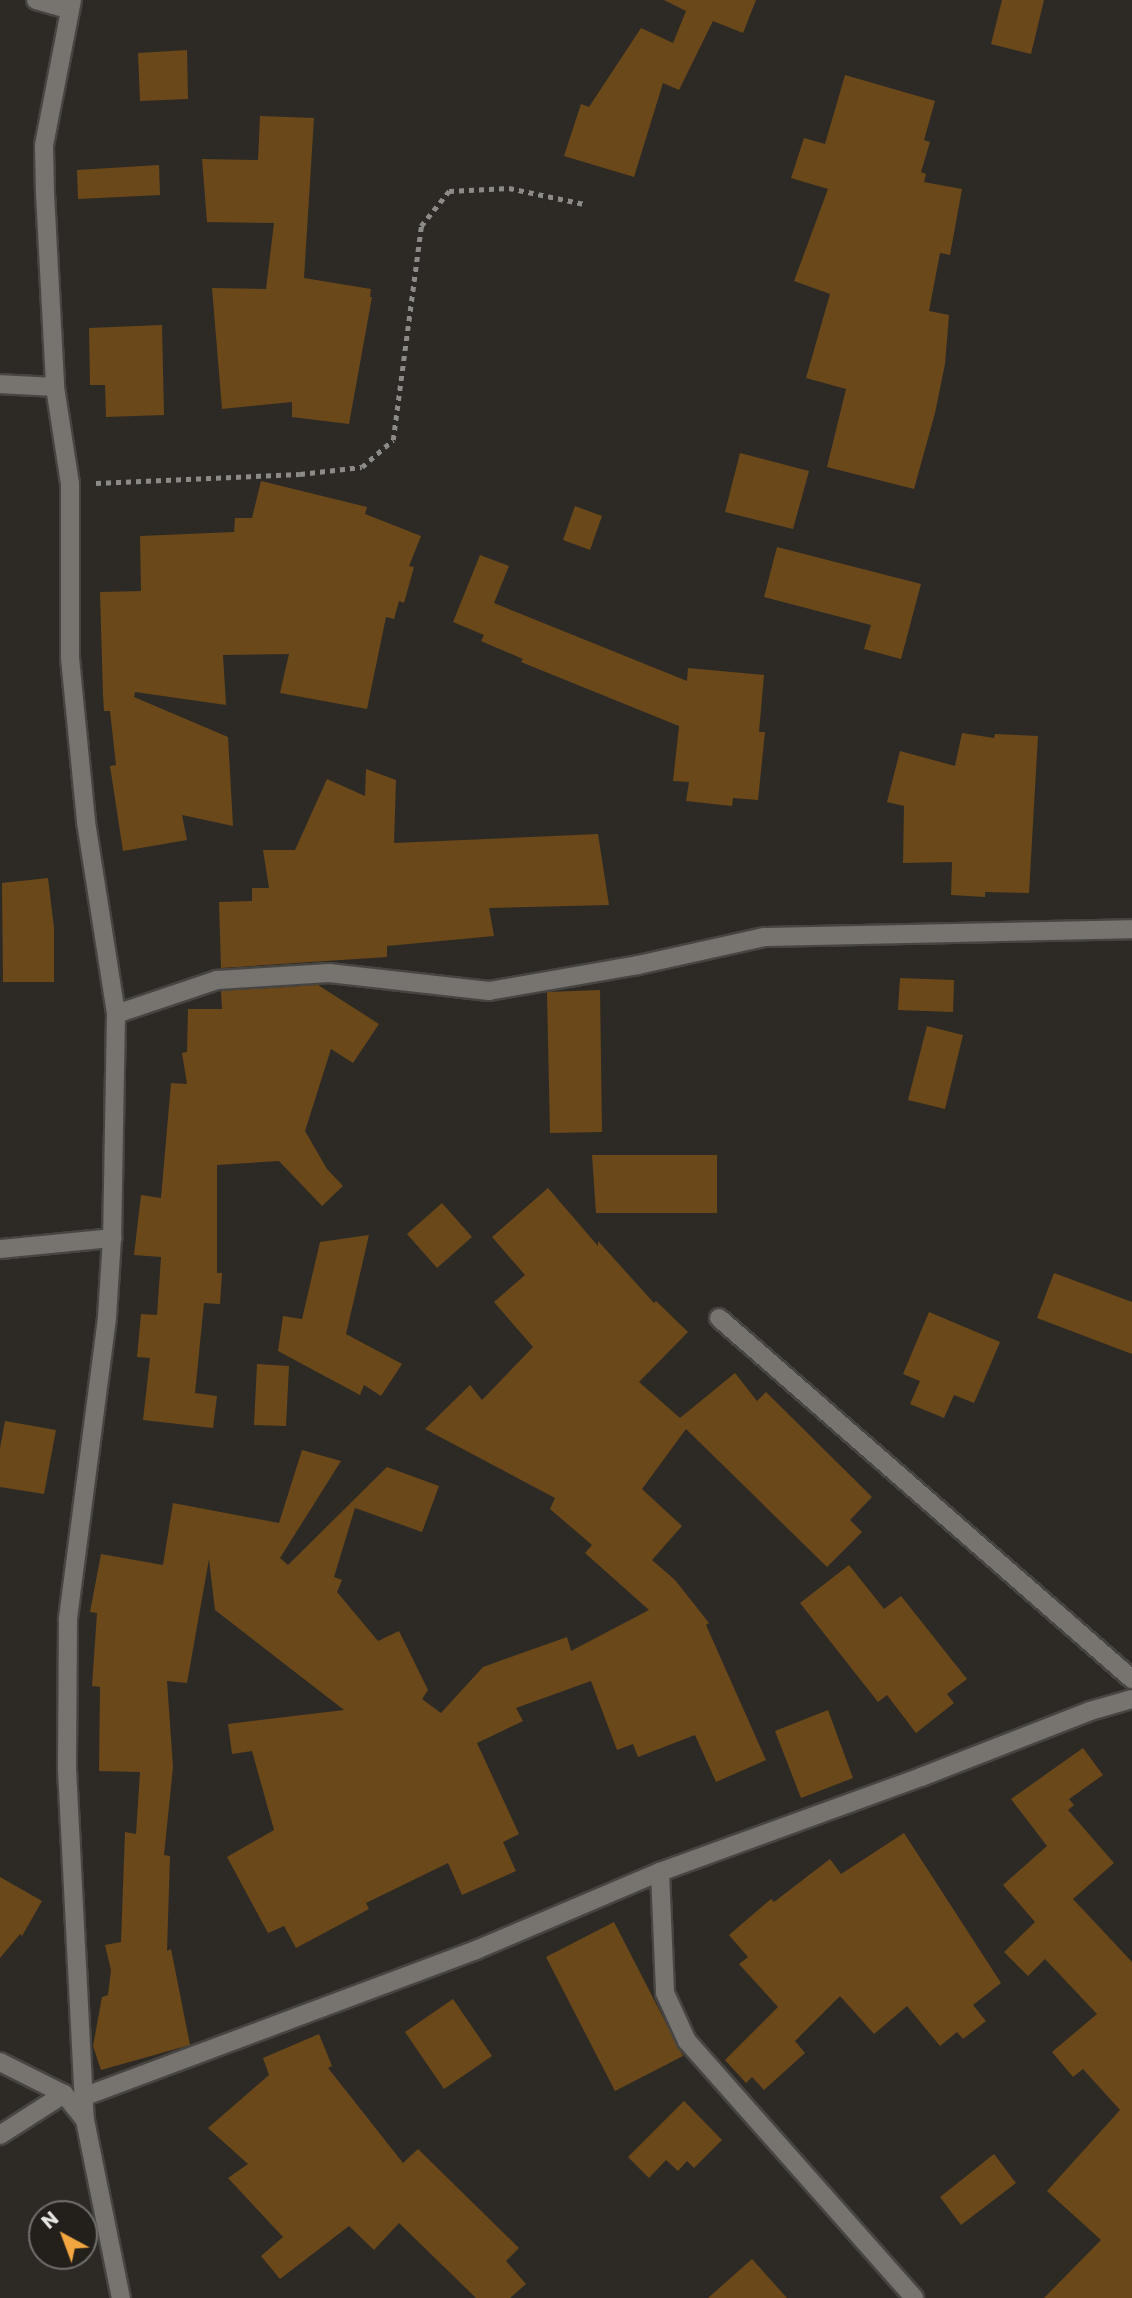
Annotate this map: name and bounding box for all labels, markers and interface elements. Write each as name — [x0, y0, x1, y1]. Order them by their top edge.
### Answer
north arrow — [28, 2200, 98, 2270]
text: N — [36, 2205, 64, 2235]

